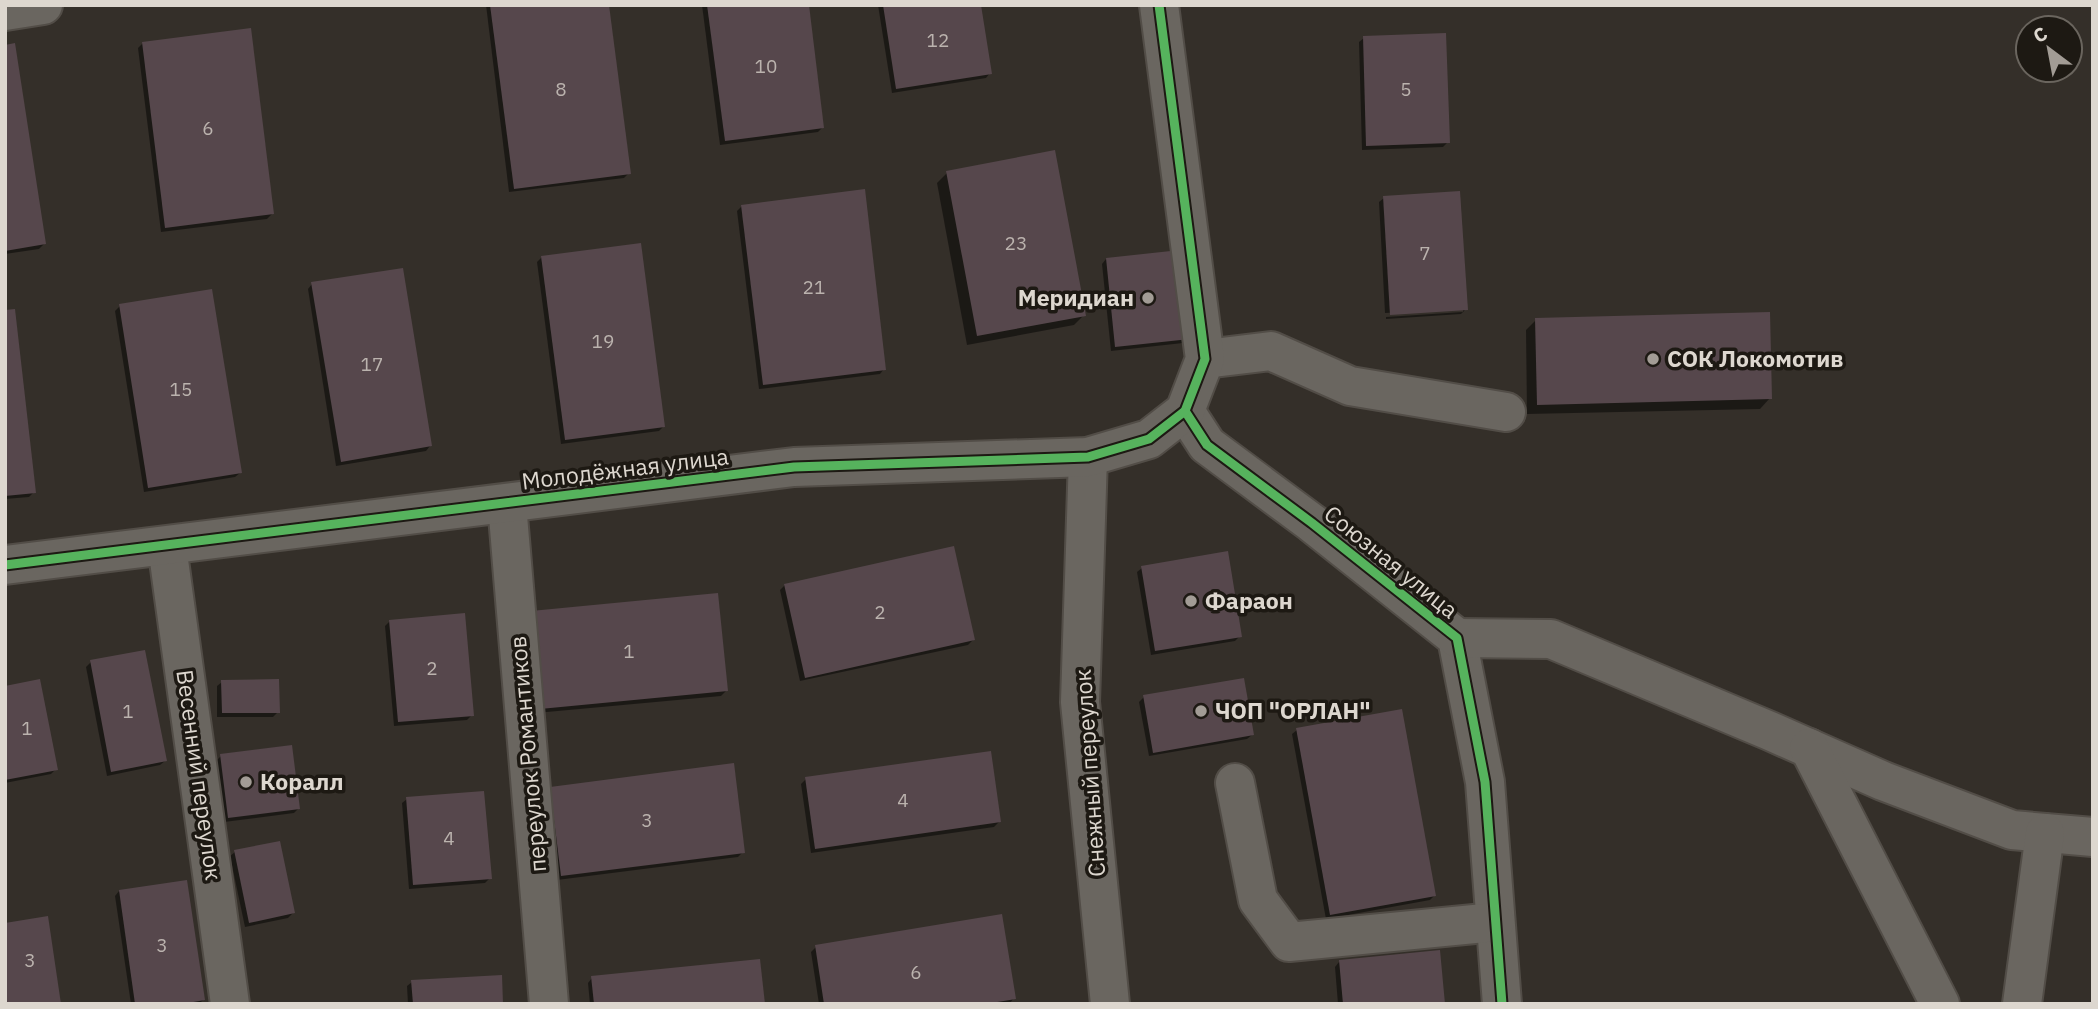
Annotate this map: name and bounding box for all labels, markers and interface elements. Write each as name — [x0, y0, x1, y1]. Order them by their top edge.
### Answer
north arrow — [2014, 14, 2084, 84]
text: С — [2028, 21, 2052, 48]
house number: 12 — [927, 28, 949, 52]
house number: 10 — [755, 54, 777, 78]
house number: 8 — [555, 77, 567, 101]
house number: 5 — [1400, 77, 1412, 101]
house number: 6 — [202, 116, 214, 140]
house number: 23 — [1005, 231, 1027, 255]
house number: 7 — [1419, 241, 1431, 265]
house number: 21 — [803, 275, 825, 299]
place label: Меридиан — [1018, 282, 1134, 312]
marker: Меридиан — [1140, 290, 1156, 306]
house number: 19 — [592, 329, 614, 353]
place label: СОК Локомотив — [1667, 343, 1844, 373]
marker: СОК Локомотив — [1645, 351, 1661, 367]
house number: 17 — [361, 352, 383, 376]
house number: 15 — [170, 377, 192, 401]
street label: Молодёжная улица — [520, 440, 730, 496]
street label: Союзная улица — [1319, 498, 1465, 624]
place label: Фараон — [1205, 585, 1293, 615]
marker: Фараон — [1183, 593, 1199, 609]
house number: 2 — [874, 600, 886, 624]
street label: переулок Романтиков — [502, 635, 552, 874]
house number: 1 — [623, 639, 635, 663]
house number: 2 — [426, 656, 438, 680]
street label: Весенний переулок — [170, 668, 230, 882]
street label: Снежный переулок — [1067, 668, 1111, 878]
place label: ЧОП "ОРЛАН" — [1215, 695, 1371, 725]
house number: 1 — [122, 699, 134, 723]
marker: ЧОП "ОРЛАН" — [1193, 703, 1209, 719]
house number: 1 — [21, 716, 33, 740]
place label: Коралл — [260, 766, 343, 796]
marker: Коралл — [238, 774, 254, 790]
house number: 4 — [897, 788, 909, 812]
house number: 3 — [641, 808, 653, 832]
house number: 4 — [443, 826, 455, 850]
house number: 3 — [156, 933, 168, 957]
house number: 3 — [24, 948, 36, 972]
house number: 6 — [910, 960, 922, 984]

